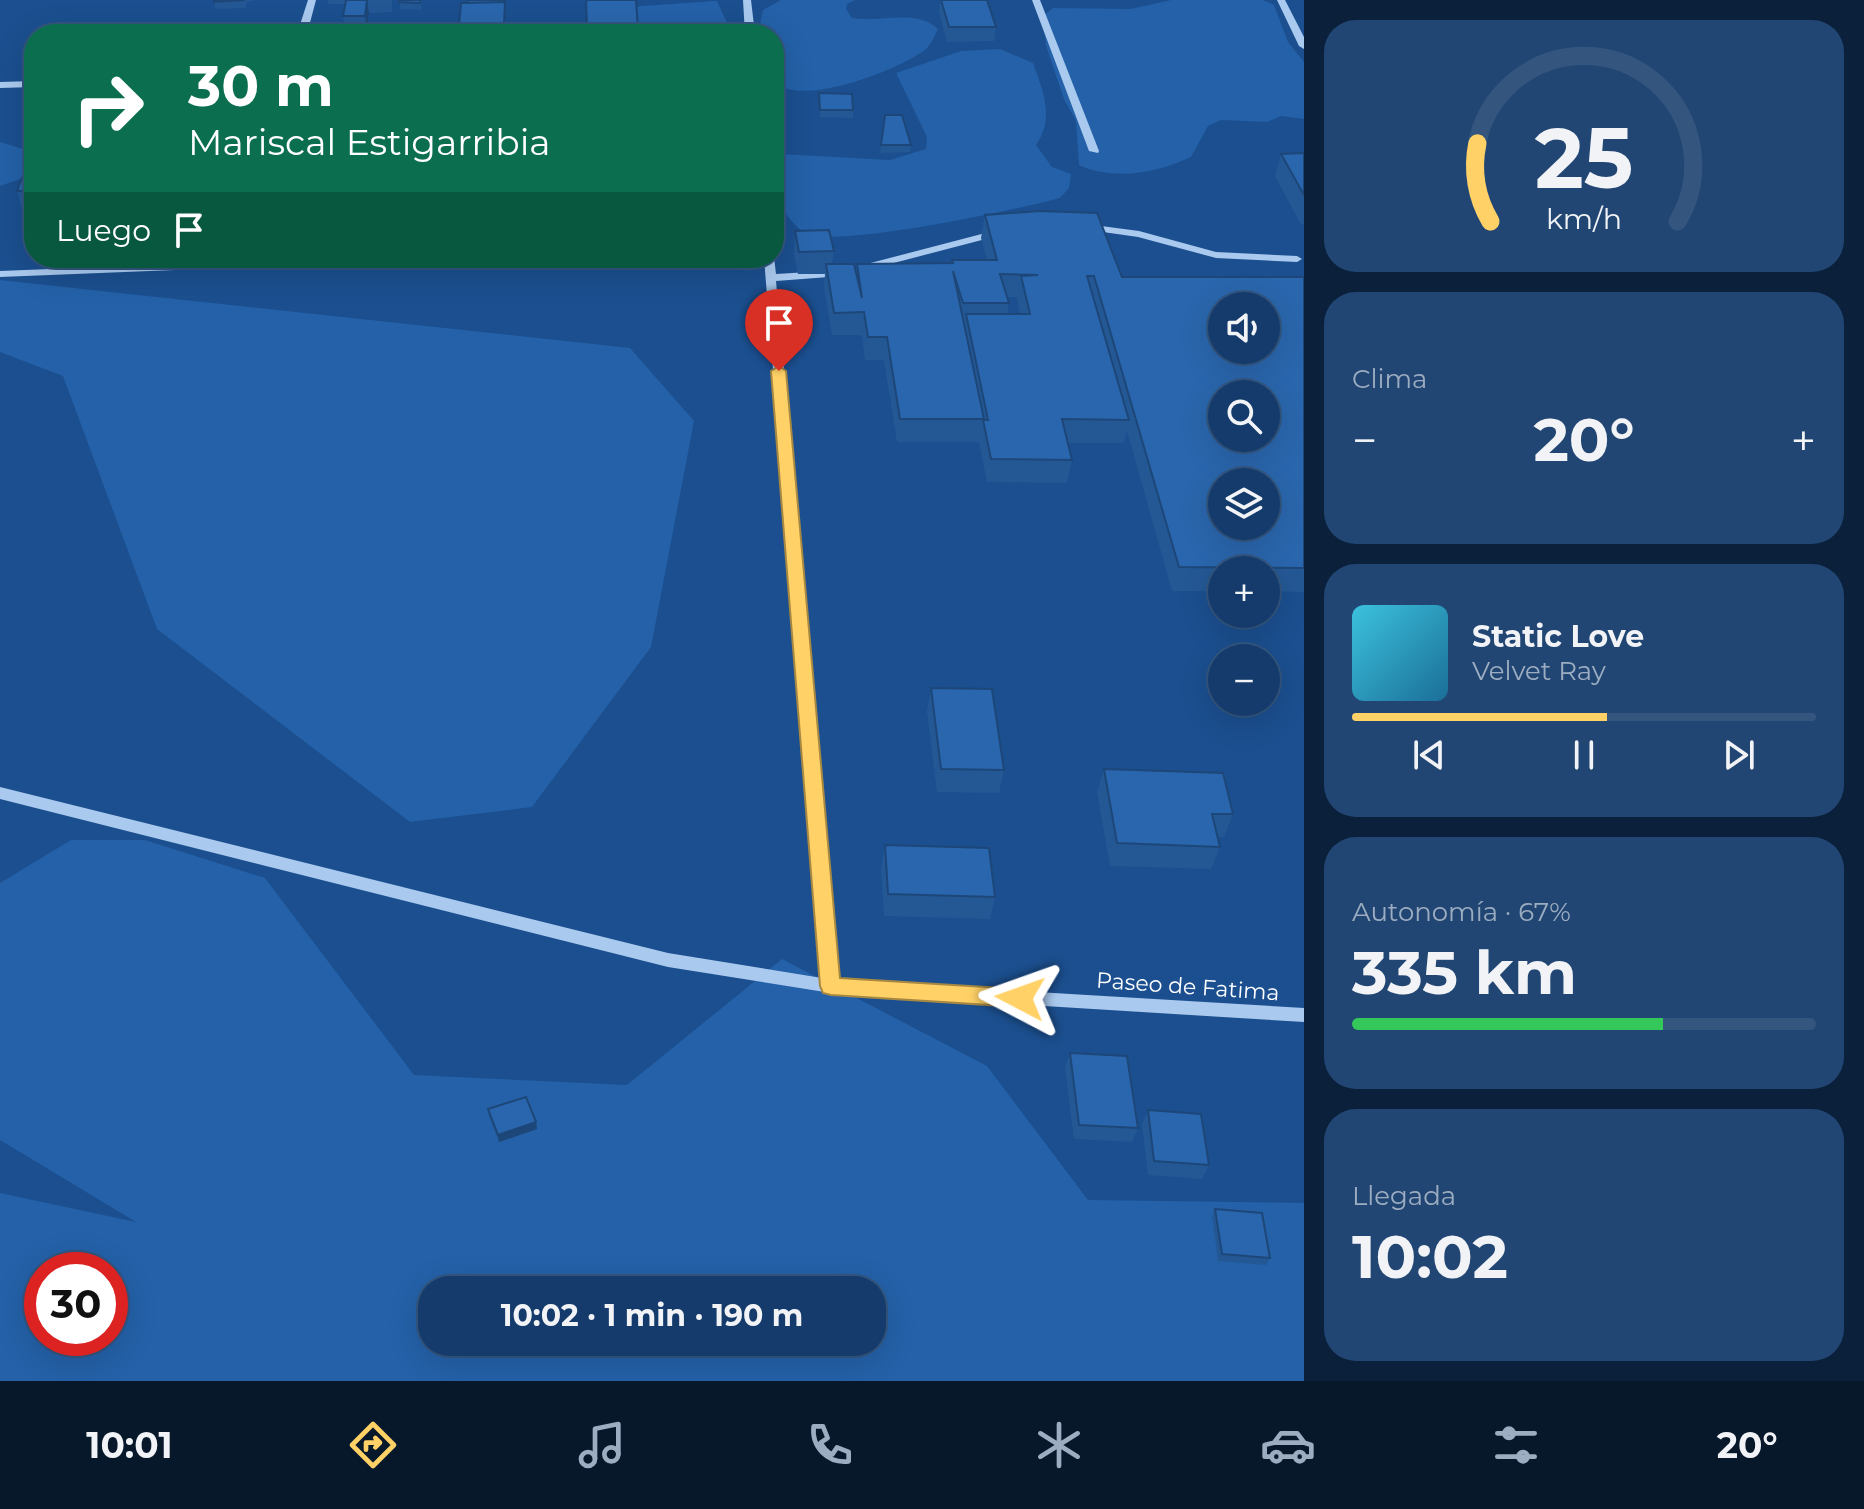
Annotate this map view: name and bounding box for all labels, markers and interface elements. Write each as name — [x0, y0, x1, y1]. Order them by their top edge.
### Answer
text: 30 m — [188, 52, 334, 120]
icon: right — [56, 56, 160, 160]
text: 25 — [1535, 107, 1633, 209]
text: Mariscal Estigarribia — [188, 120, 551, 164]
text: km/h — [1546, 201, 1622, 236]
icon: arrive — [167, 208, 211, 252]
text: Luego — [56, 212, 151, 249]
pin — [745, 289, 813, 371]
map controls — [1208, 292, 1280, 716]
button: sound — [1208, 292, 1280, 364]
icon: arrive — [757, 301, 801, 345]
text: Clima — [1352, 363, 1427, 395]
button: search — [1208, 380, 1280, 452]
text: 20° — [1533, 403, 1635, 476]
text: − — [1352, 413, 1377, 467]
text: + — [1791, 413, 1816, 467]
button: layers — [1208, 468, 1280, 540]
button: + — [1208, 556, 1280, 628]
text: Static Love — [1472, 618, 1644, 655]
button: − — [1208, 644, 1280, 716]
text: Velvet Ray — [1472, 655, 1606, 687]
icon: previous — [1407, 733, 1451, 777]
icon: pause — [1562, 733, 1606, 777]
icon: next — [1717, 733, 1761, 777]
text: Autonomía · 67% — [1352, 896, 1571, 928]
text: 335 km — [1352, 936, 1577, 1009]
position arrow — [978, 956, 1062, 1040]
street label: Paseo de Fatima — [1095, 967, 1280, 1006]
text: Llegada — [1352, 1180, 1456, 1212]
text: 10:02 — [1352, 1220, 1508, 1293]
speed limit sign: 30 — [24, 1252, 128, 1356]
text: 10:02 · 1 min · 190 m — [501, 1297, 803, 1334]
icon: directions — [345, 1417, 401, 1473]
icon: music — [574, 1417, 630, 1473]
icon: phone — [802, 1417, 858, 1473]
icon: climate — [1031, 1417, 1087, 1473]
icon: car — [1260, 1417, 1316, 1473]
icon: filters — [1488, 1417, 1544, 1473]
text: 10:01 — [86, 1423, 173, 1467]
text: 20° — [1717, 1423, 1778, 1467]

